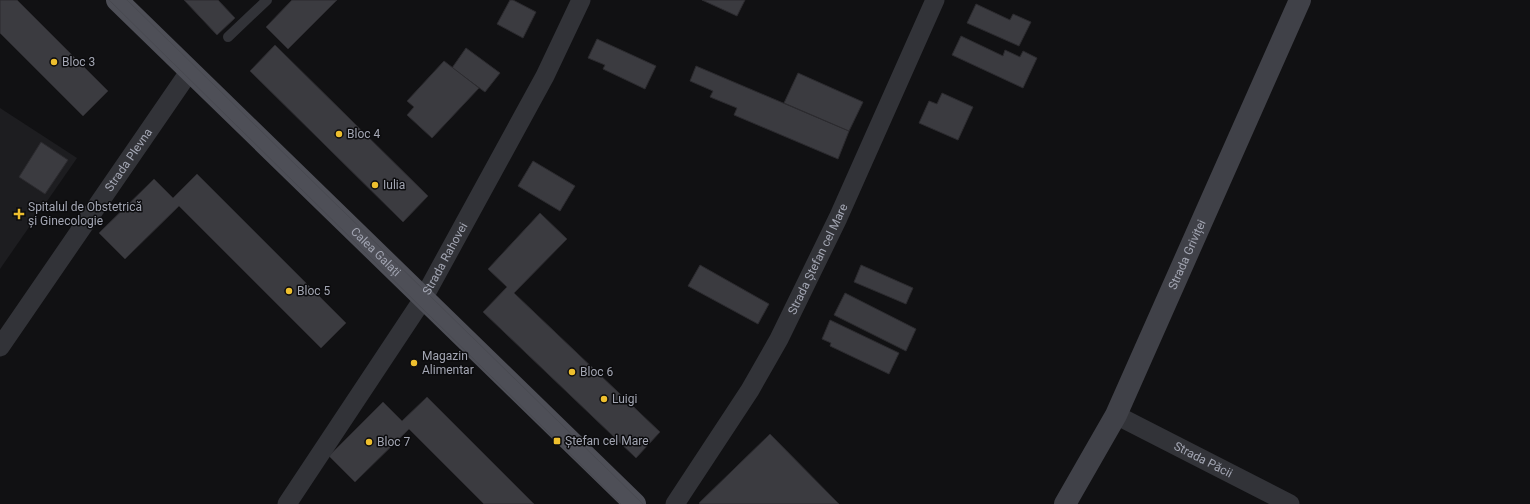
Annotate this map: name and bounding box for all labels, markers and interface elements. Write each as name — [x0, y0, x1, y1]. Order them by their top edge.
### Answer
place label: Bloc 3 — [62, 55, 95, 69]
marker: Bloc 3 — [49, 57, 59, 67]
street label: Strada Plevna — [102, 126, 155, 194]
place label: Bloc 4 — [347, 127, 380, 141]
marker: Bloc 4 — [334, 129, 344, 139]
place label: Iulia — [383, 178, 405, 192]
marker: Iulia — [370, 180, 380, 190]
place label: Spitalul de Obstetrică și Ginecologie — [28, 200, 142, 229]
street label: Strada Ștefan cel Mare — [785, 201, 850, 317]
marker: Spitalul de Obstetrică și Ginecologie — [13, 208, 25, 220]
street label: Strada Griviței — [1166, 217, 1209, 292]
street label: Strada Rahovei — [420, 220, 470, 297]
street label: Calea Galați — [348, 224, 404, 279]
place label: Bloc 5 — [297, 284, 330, 298]
marker: Bloc 5 — [284, 286, 294, 296]
place label: Magazin Alimentar — [422, 349, 474, 377]
marker: Magazin Alimentar — [409, 358, 419, 368]
place label: Bloc 6 — [580, 365, 613, 379]
marker: Bloc 6 — [567, 367, 577, 377]
place label: Luigi — [612, 392, 637, 406]
marker: Luigi — [599, 394, 609, 404]
place label: Ștefan cel Mare — [565, 434, 649, 449]
place label: Bloc 7 — [377, 435, 410, 449]
marker: Ștefan cel Mare — [552, 436, 562, 446]
marker: Bloc 7 — [364, 437, 374, 447]
street label: Strada Păcii — [1172, 439, 1235, 480]

